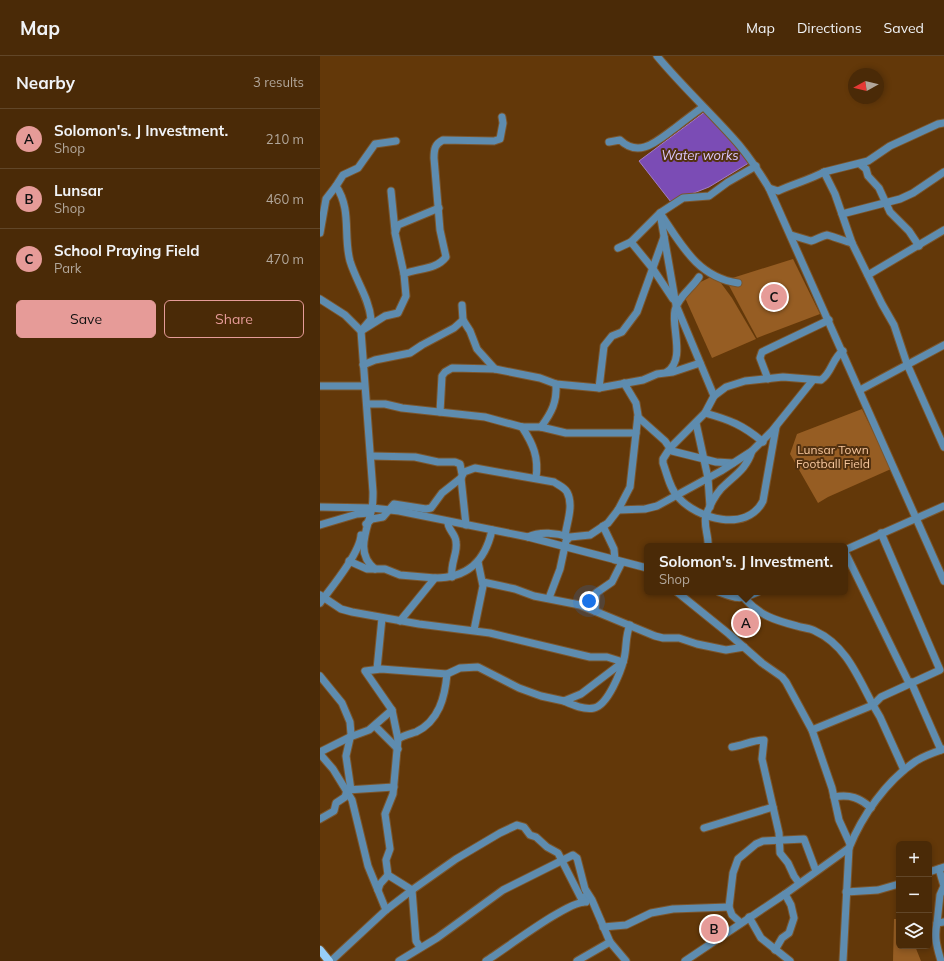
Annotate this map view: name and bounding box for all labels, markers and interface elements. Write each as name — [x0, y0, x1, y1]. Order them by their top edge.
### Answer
text: Map — [20, 16, 60, 40]
text: Map — [746, 19, 775, 37]
text: Directions — [797, 19, 862, 37]
text: Saved — [884, 19, 924, 37]
north arrow — [848, 68, 884, 104]
text: Nearby — [16, 72, 75, 93]
text: 3 results — [253, 74, 304, 90]
text: Solomon's. J Investment. — [54, 121, 228, 140]
text: A — [24, 131, 34, 147]
text: 210 m — [266, 131, 304, 147]
text: Shop — [54, 140, 85, 156]
water label: Water works — [661, 147, 739, 163]
text: Lunsar — [54, 181, 103, 200]
text: B — [25, 191, 33, 207]
text: 460 m — [266, 191, 304, 207]
text: Shop — [54, 200, 85, 216]
text: School Praying Field — [54, 241, 199, 260]
text: C — [25, 251, 33, 267]
text: 470 m — [266, 251, 304, 267]
text: Park — [54, 260, 81, 276]
pin: C — [761, 282, 787, 312]
button: Save — [16, 300, 156, 338]
button: Share — [164, 300, 304, 338]
park label: Lunsar Town Football Field — [796, 442, 870, 471]
popup — [644, 543, 848, 595]
text: Solomon's. J Investment. — [659, 552, 833, 571]
text: Shop — [659, 571, 690, 587]
your location — [579, 591, 599, 611]
pin: A — [733, 608, 759, 638]
map controls — [896, 841, 932, 949]
button: + — [896, 841, 932, 877]
button: − — [896, 877, 932, 913]
button: layers — [896, 913, 932, 949]
pin: B — [701, 914, 727, 944]

